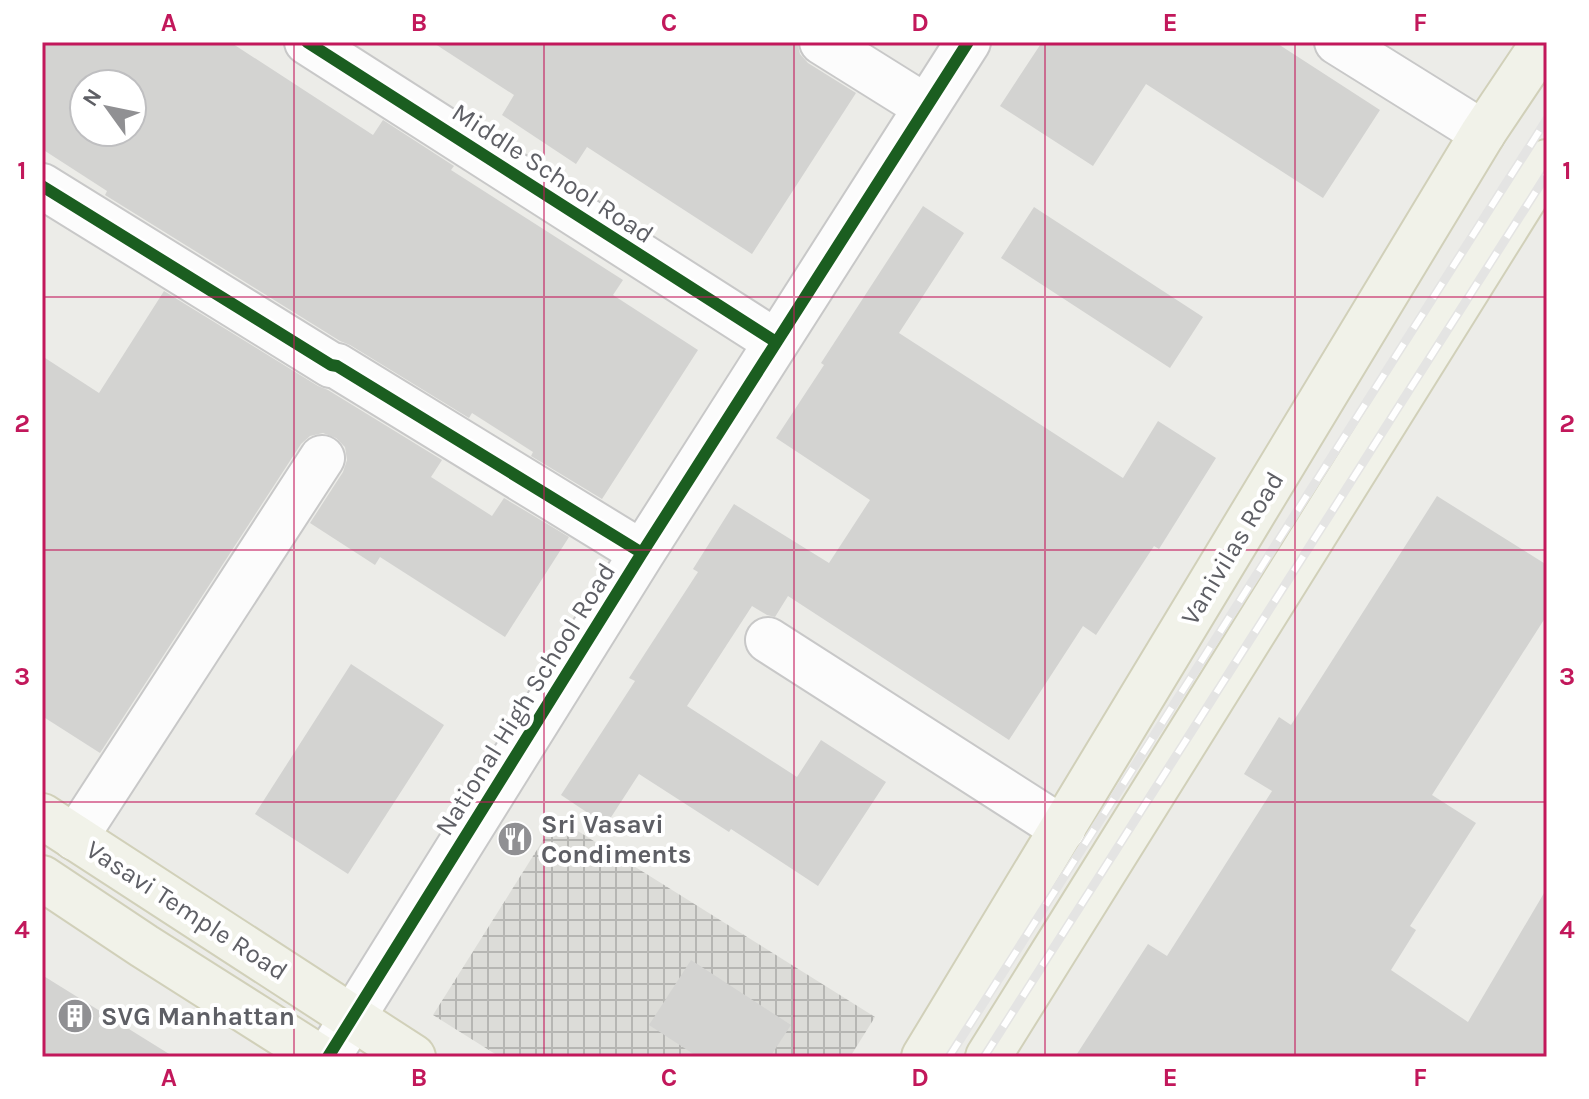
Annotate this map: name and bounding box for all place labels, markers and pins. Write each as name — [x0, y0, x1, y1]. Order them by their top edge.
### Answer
place label: Sri Vasavi Condiments — [541, 809, 692, 870]
restaurant icon: Sri Vasavi Condiments — [496, 820, 534, 858]
building icon: SVG Manhattan — [56, 997, 94, 1035]
place label: SVG Manhattan — [101, 1001, 295, 1032]

